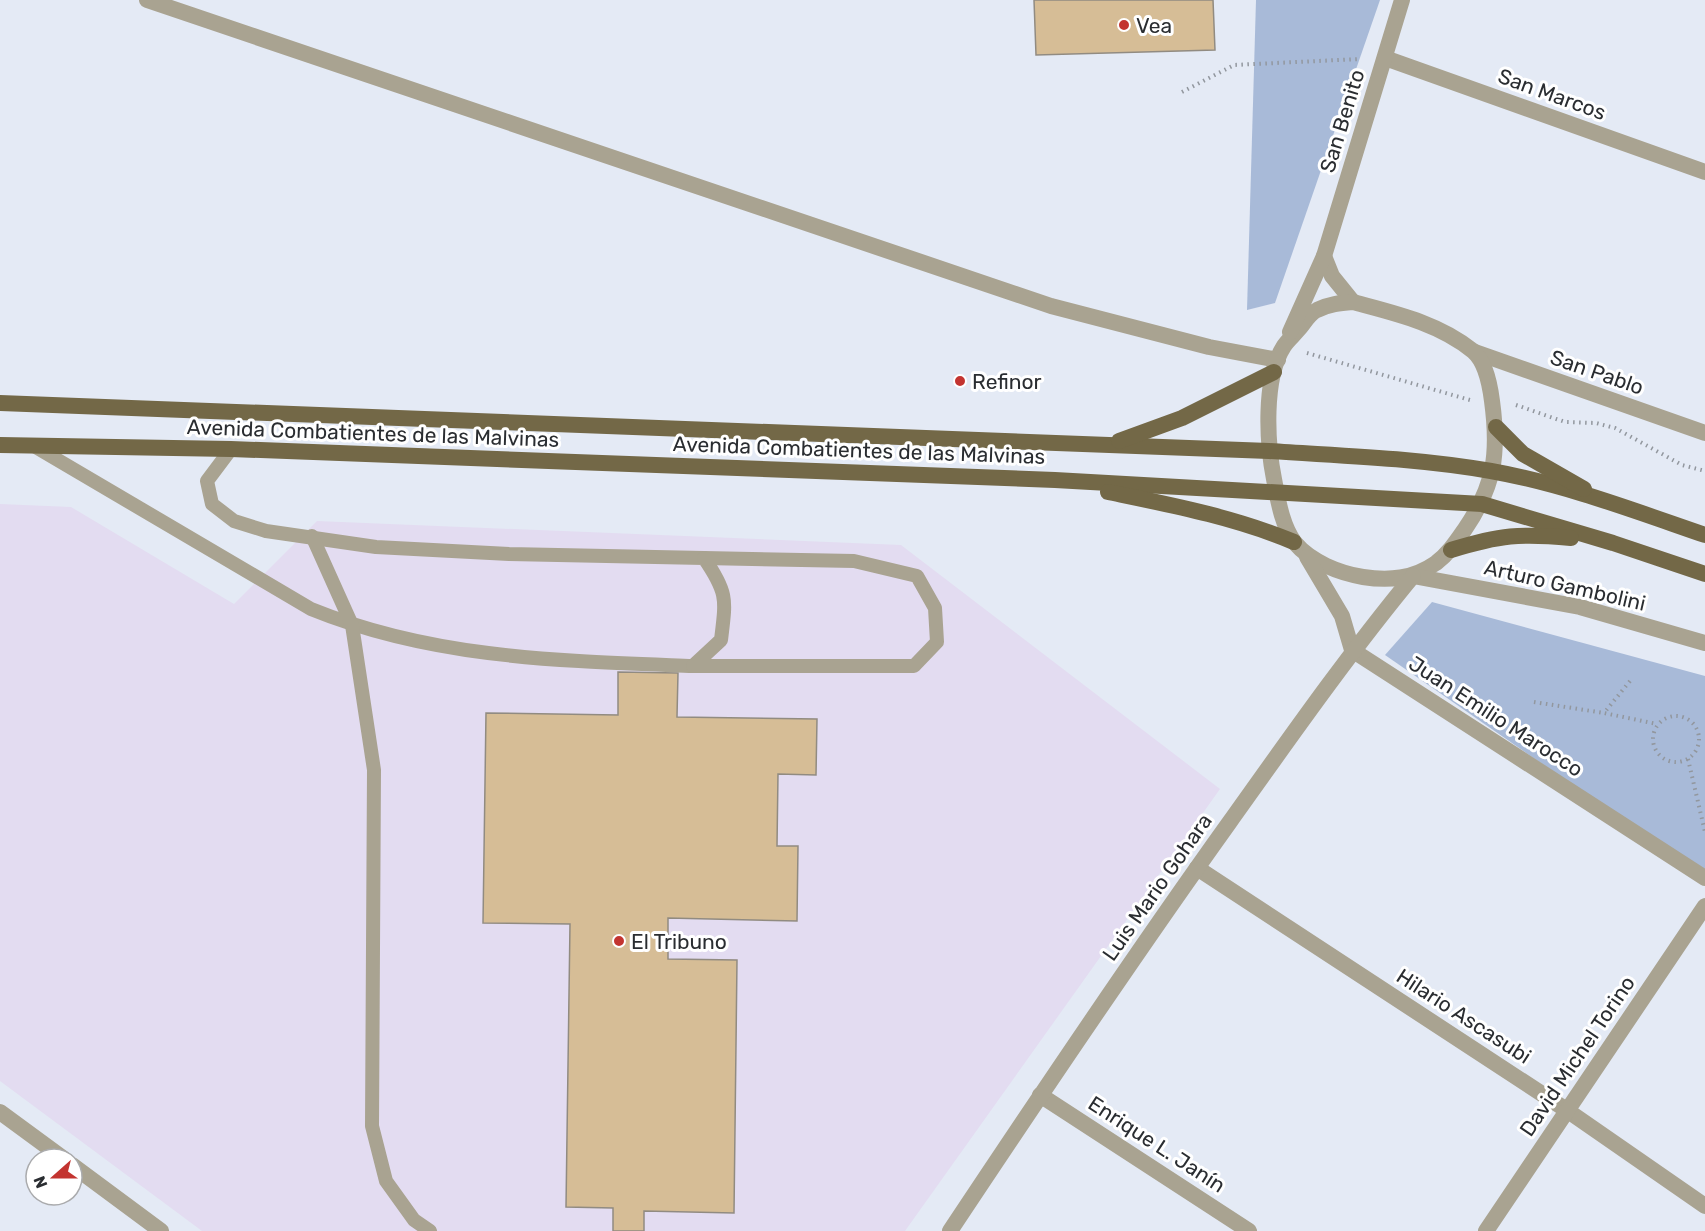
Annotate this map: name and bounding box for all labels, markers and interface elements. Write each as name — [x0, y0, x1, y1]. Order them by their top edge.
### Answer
place label: Vea — [1136, 13, 1172, 38]
marker: Vea — [1117, 18, 1131, 32]
street label: San Marcos — [1495, 63, 1609, 125]
street label: San Benito — [1314, 66, 1370, 176]
street label: San Pablo — [1547, 344, 1647, 400]
place label: Refinor — [972, 369, 1042, 394]
marker: Refinor — [953, 374, 967, 388]
street label: Avenida Combatientes de las Malvinas — [186, 414, 560, 452]
street label: Avenida Combatientes de las Malvinas — [672, 431, 1046, 469]
street label: Arturo Gambolini — [1482, 554, 1648, 616]
street label: Juan Emilio Marocco — [1404, 650, 1588, 782]
street label: Luis Mario Gohara — [1097, 809, 1217, 965]
place label: El Tribuno — [631, 929, 727, 954]
marker: El Tribuno — [612, 934, 626, 948]
street label: Hilario Ascasubi — [1392, 963, 1536, 1069]
street label: David Michel Torino — [1514, 971, 1640, 1141]
street label: Enrique L. Janín — [1084, 1090, 1230, 1198]
north arrow — [24, 1147, 84, 1207]
text: N — [30, 1173, 51, 1191]

